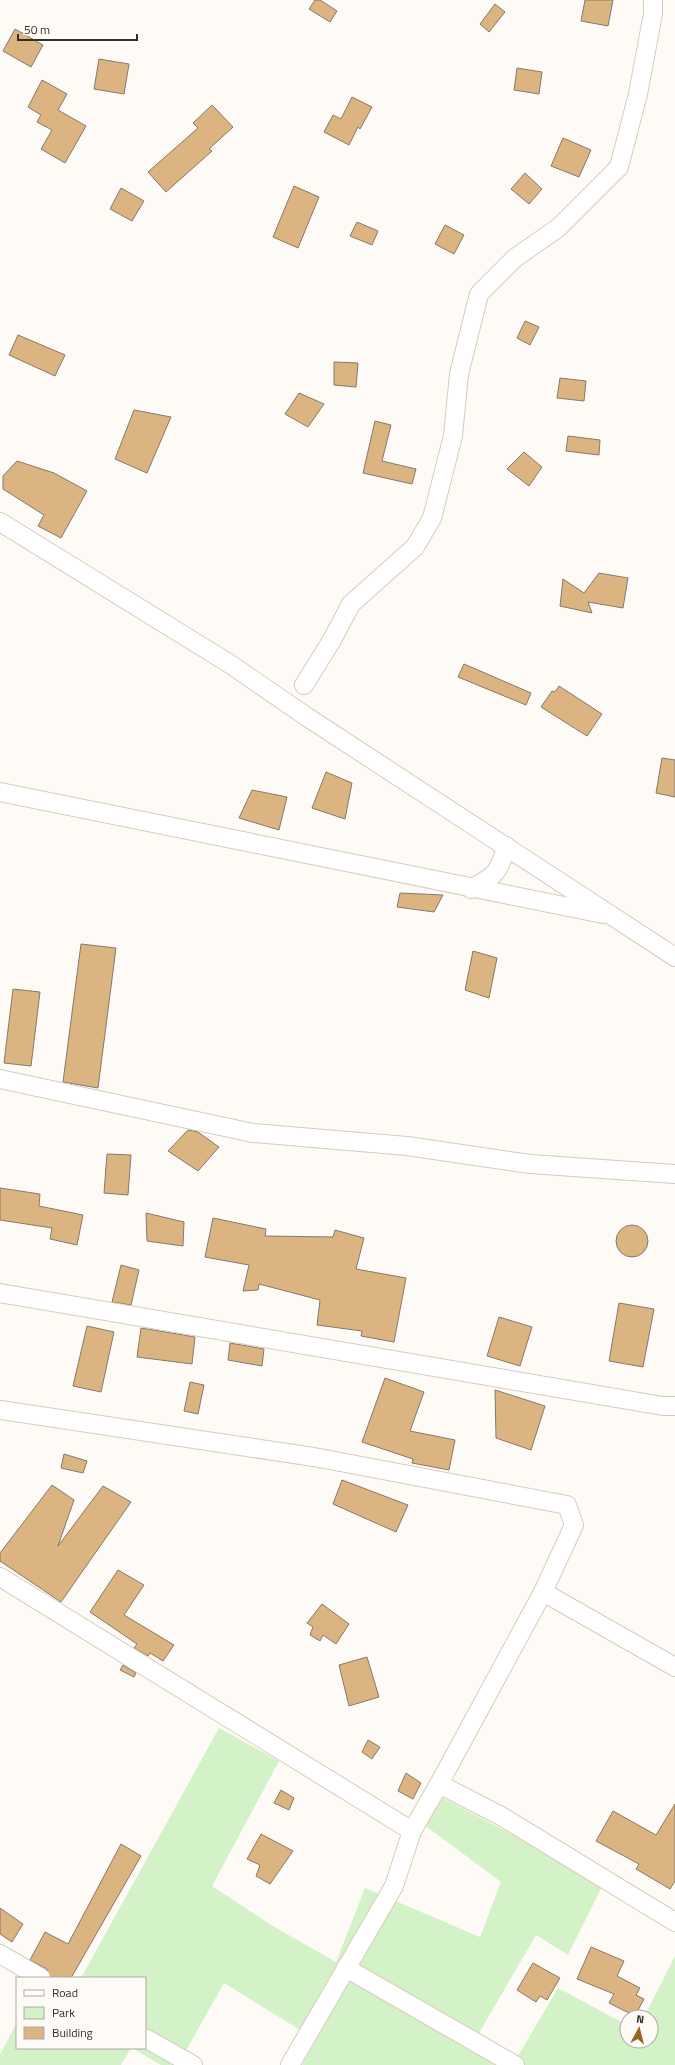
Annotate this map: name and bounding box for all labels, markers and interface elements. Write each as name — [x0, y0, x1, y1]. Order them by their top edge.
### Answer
scale bar — [18, 16, 137, 42]
text: 50 m — [24, 20, 50, 39]
legend — [16, 1977, 146, 2049]
text: Road — [52, 1983, 78, 2002]
text: Park — [52, 2003, 75, 2022]
north arrow — [619, 2009, 659, 2049]
text: N — [635, 2011, 645, 2027]
text: Building — [52, 2023, 93, 2042]

